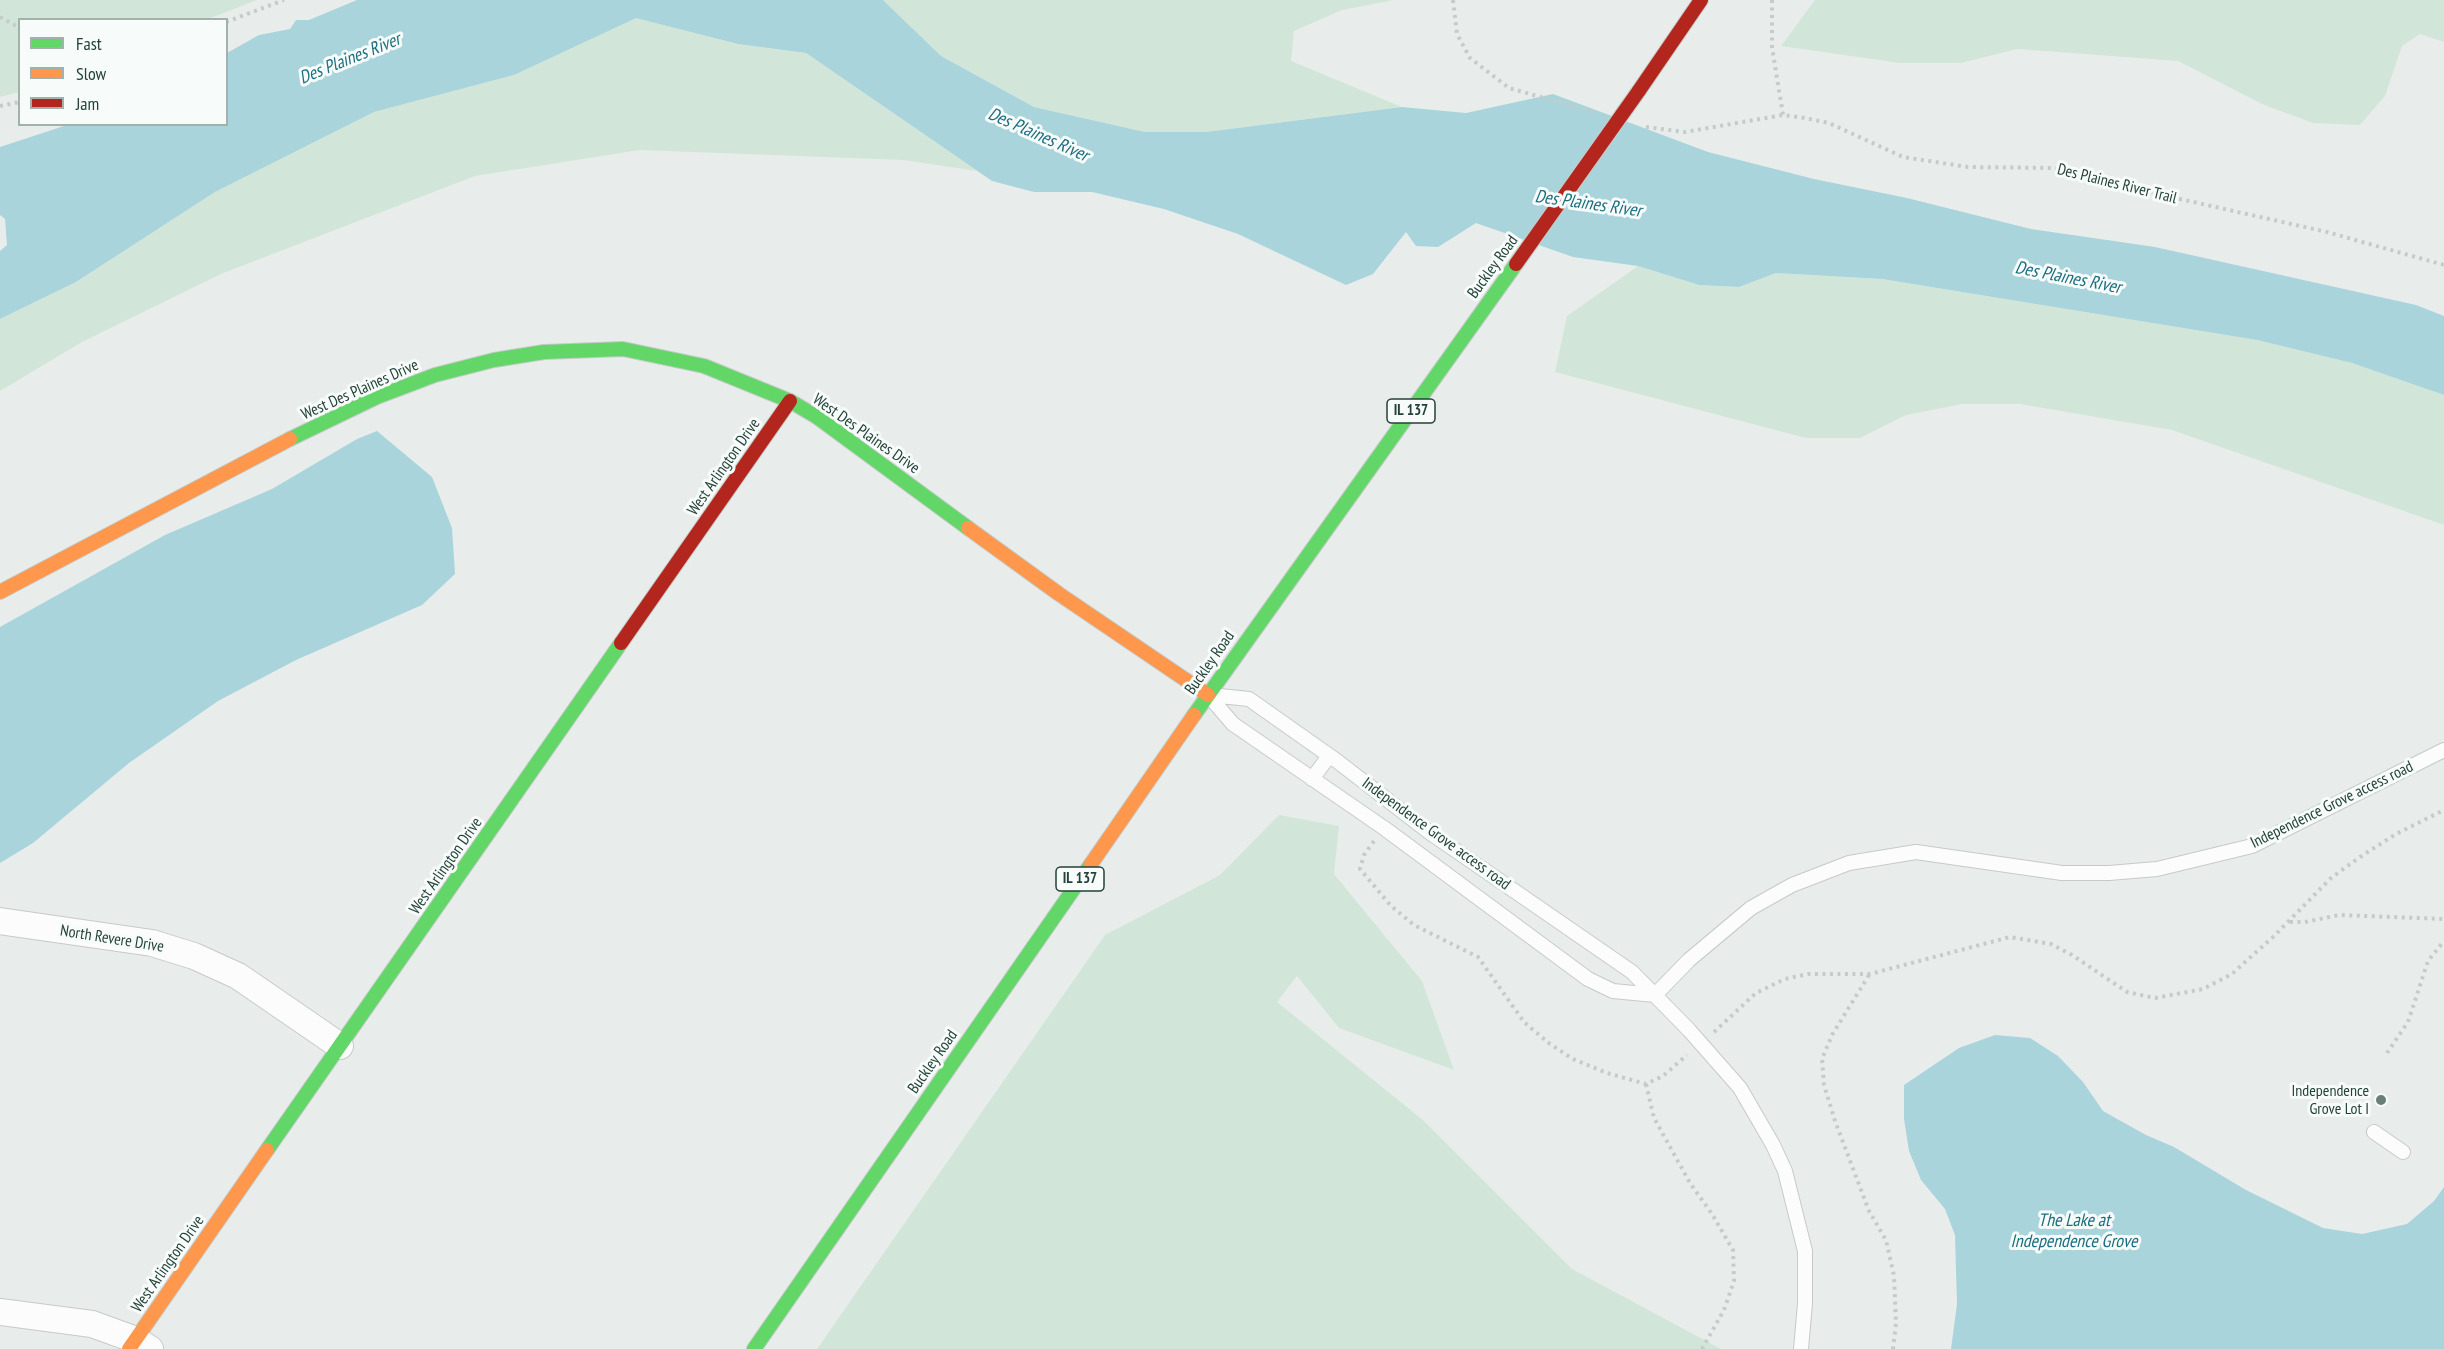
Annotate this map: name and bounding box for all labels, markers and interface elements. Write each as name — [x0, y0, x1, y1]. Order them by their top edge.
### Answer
legend — [18, 18, 228, 126]
water label: Des Plaines River — [296, 29, 404, 89]
text: Fast — [76, 32, 102, 55]
text: Slow — [76, 62, 106, 85]
text: Jam — [76, 92, 99, 115]
water label: Des Plaines River — [985, 103, 1091, 167]
street label: Des Plaines River Trail — [2055, 160, 2179, 208]
water label: Des Plaines River — [1533, 186, 1643, 222]
street label: Buckley Road — [1464, 232, 1522, 302]
water label: Des Plaines River — [2013, 257, 2123, 299]
street label: West Des Plaines Drive — [298, 356, 422, 424]
street label: West Des Plaines Drive — [809, 390, 923, 478]
road number: IL 137 — [1387, 399, 1435, 423]
street label: West Arlington Drive — [684, 415, 764, 519]
street label: Buckley Road — [1181, 628, 1239, 698]
street label: Independence Grove access road — [2247, 757, 2417, 853]
street label: Independence Grove access road — [1358, 774, 1514, 894]
street label: West Arlington Drive — [406, 814, 486, 918]
road number: IL 137 — [1056, 867, 1104, 891]
street label: North Revere Drive — [59, 921, 165, 957]
street label: Buckley Road — [904, 1027, 962, 1097]
place label: Independence Grove Lot I — [2292, 1081, 2369, 1119]
marker: Independence Grove Lot I — [2374, 1093, 2388, 1107]
water label: The Lake at Independence Grove — [2011, 1210, 2137, 1252]
street label: West Arlington Drive — [128, 1212, 208, 1316]

